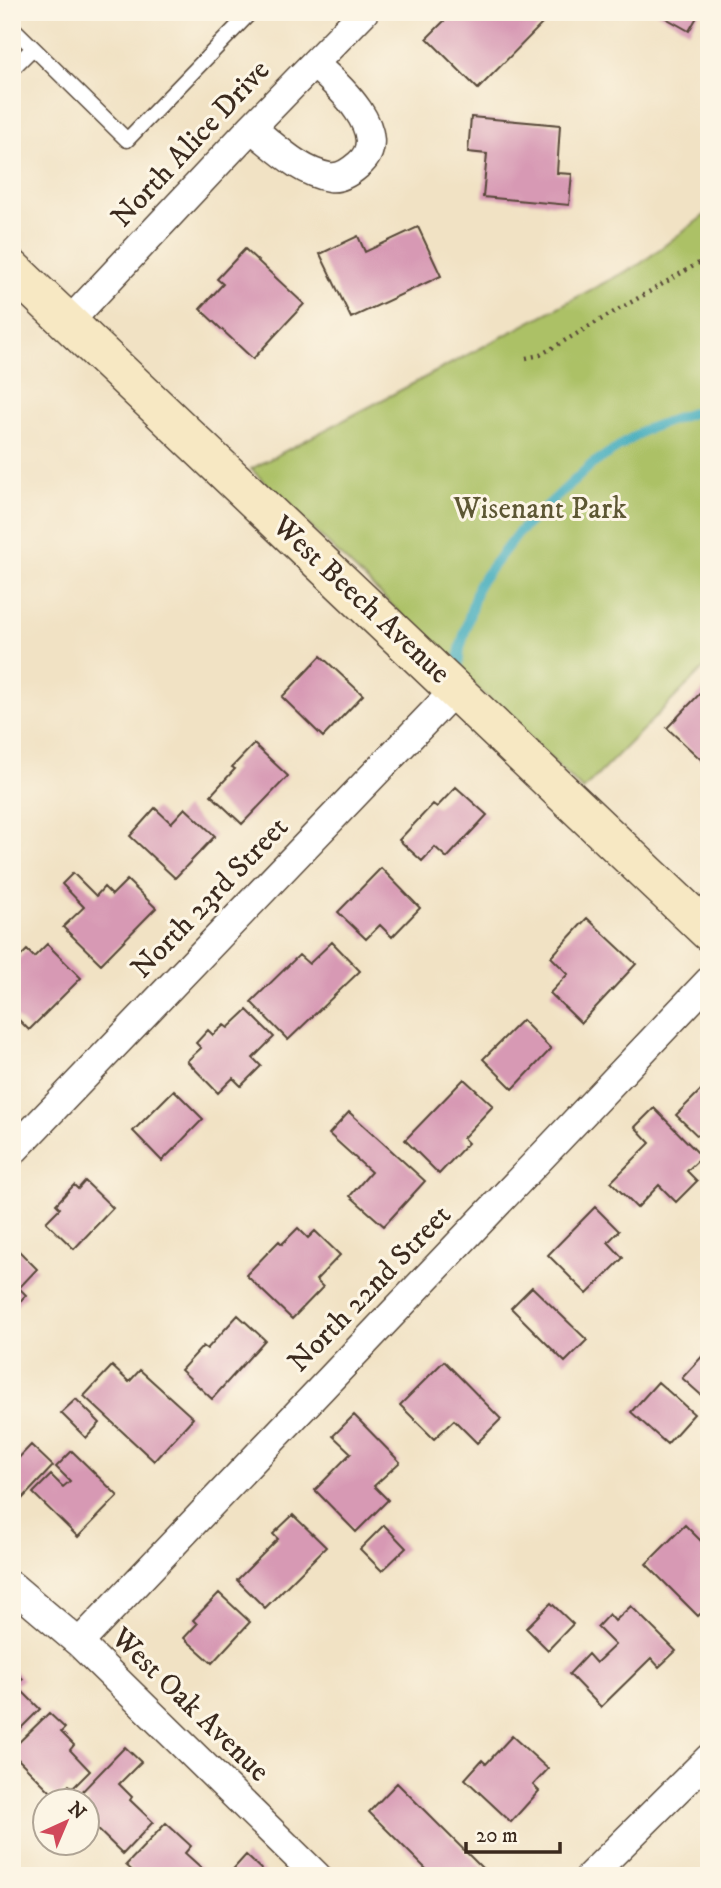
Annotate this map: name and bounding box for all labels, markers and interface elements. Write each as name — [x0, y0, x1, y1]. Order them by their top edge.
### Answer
street label: North Alice Drive — [104, 52, 278, 236]
park label: Wisenant Park — [452, 491, 627, 528]
street label: West Beech Avenue — [264, 507, 458, 692]
street label: North 23rd Street — [123, 809, 297, 987]
street label: North 22nd Street — [281, 1197, 459, 1381]
street label: West Oak Avenue — [102, 1619, 277, 1790]
north arrow — [32, 1786, 102, 1856]
text: N — [63, 1797, 91, 1825]
scale bar — [466, 1811, 560, 1855]
text: 20 m — [476, 1823, 518, 1849]

